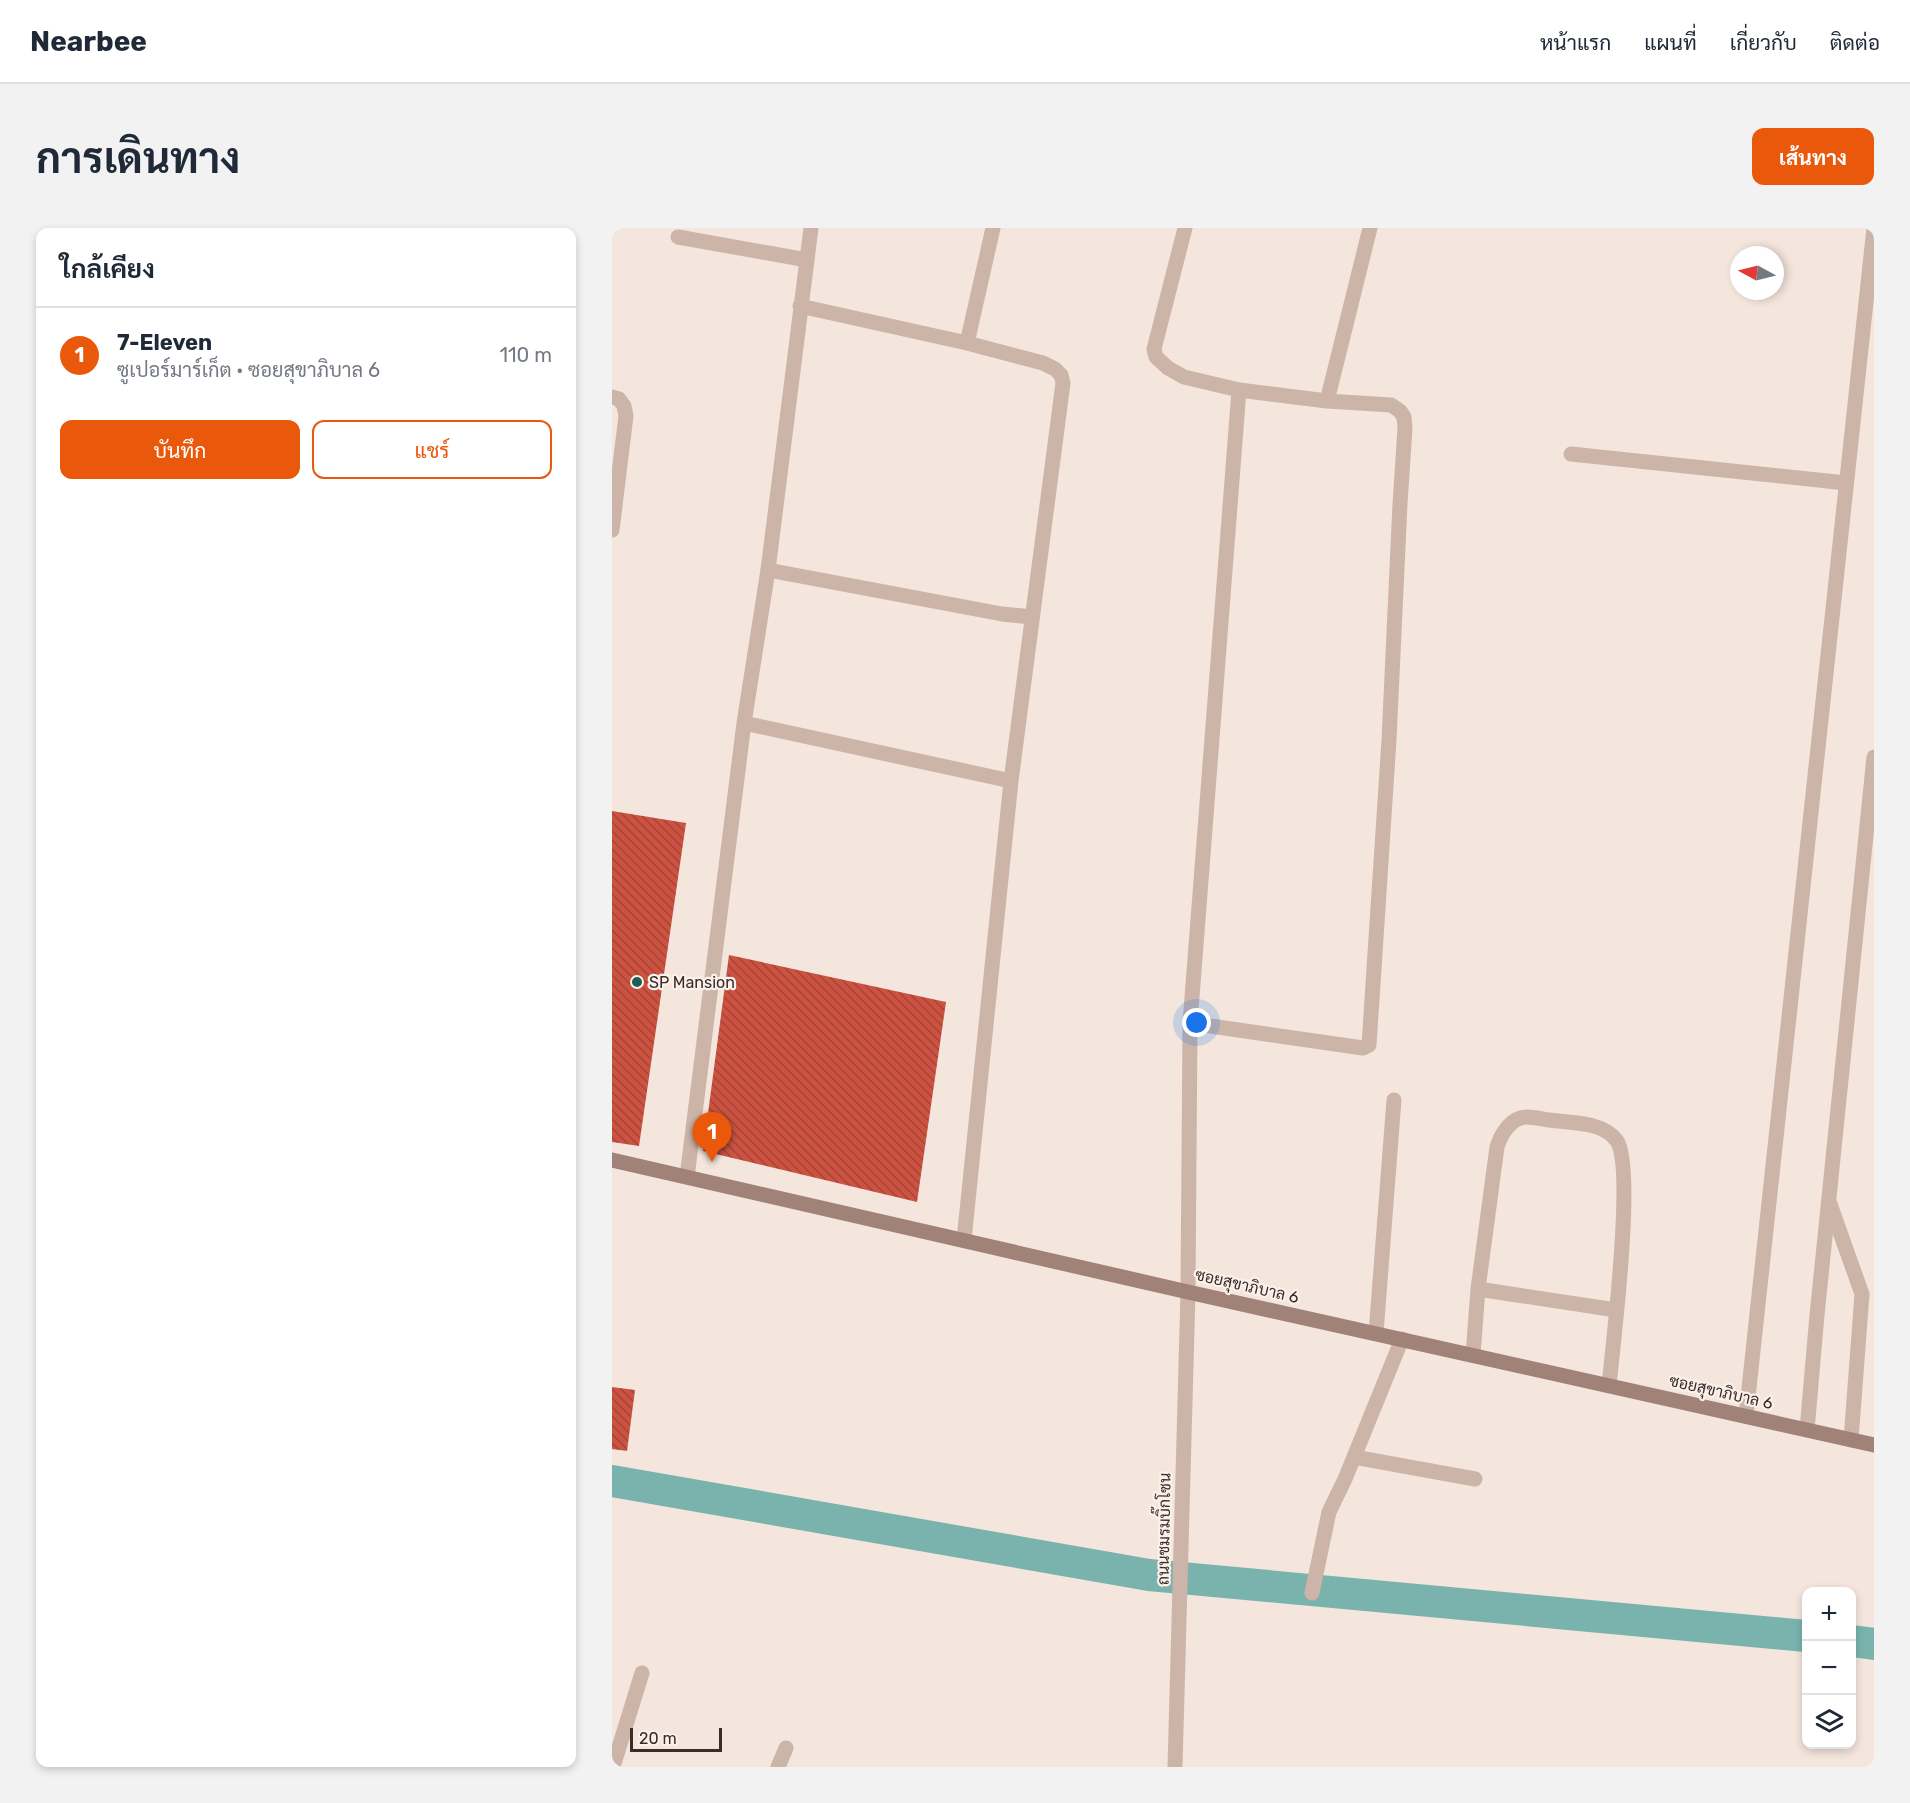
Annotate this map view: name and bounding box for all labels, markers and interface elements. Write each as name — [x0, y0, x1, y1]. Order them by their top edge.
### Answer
text: Nearbee — [30, 25, 147, 58]
text: หน้าแรก — [1540, 30, 1611, 55]
text: แผนที่ — [1644, 30, 1697, 55]
text: เกี่ยวกับ — [1730, 30, 1797, 55]
text: ติดต่อ — [1830, 30, 1880, 55]
button: เส้นทาง — [1752, 128, 1874, 185]
text: การเดินทาง — [36, 134, 240, 184]
north arrow — [1730, 246, 1784, 300]
text: ใกล้เคียง — [60, 254, 155, 285]
text: 7-Eleven — [117, 329, 212, 356]
text: 1 — [75, 343, 84, 367]
text: 110 m — [500, 343, 552, 367]
text: ซูเปอร์มาร์เก็ต · ซอยสุขาภิบาล 6 — [117, 358, 380, 382]
button: บันทึก — [60, 420, 300, 479]
button: แชร์ — [312, 420, 552, 479]
place label: SP Mansion — [649, 973, 735, 992]
marker: SP Mansion — [630, 975, 644, 989]
your location — [1182, 1008, 1211, 1037]
pin: 1 — [692, 1112, 732, 1162]
street label: ซอยสุขาภิบาล 6 — [1193, 1265, 1301, 1309]
street label: ซอยสุขาภิบาล 6 — [1667, 1371, 1775, 1415]
street label: ถนนชมรมบิ๊กโซน — [1149, 1473, 1174, 1585]
map controls — [1802, 1587, 1856, 1749]
button: + — [1802, 1587, 1856, 1641]
button: − — [1802, 1641, 1856, 1695]
button: layers — [1802, 1695, 1856, 1749]
scale bar — [630, 1725, 722, 1752]
text: 20 m — [639, 1729, 677, 1748]

